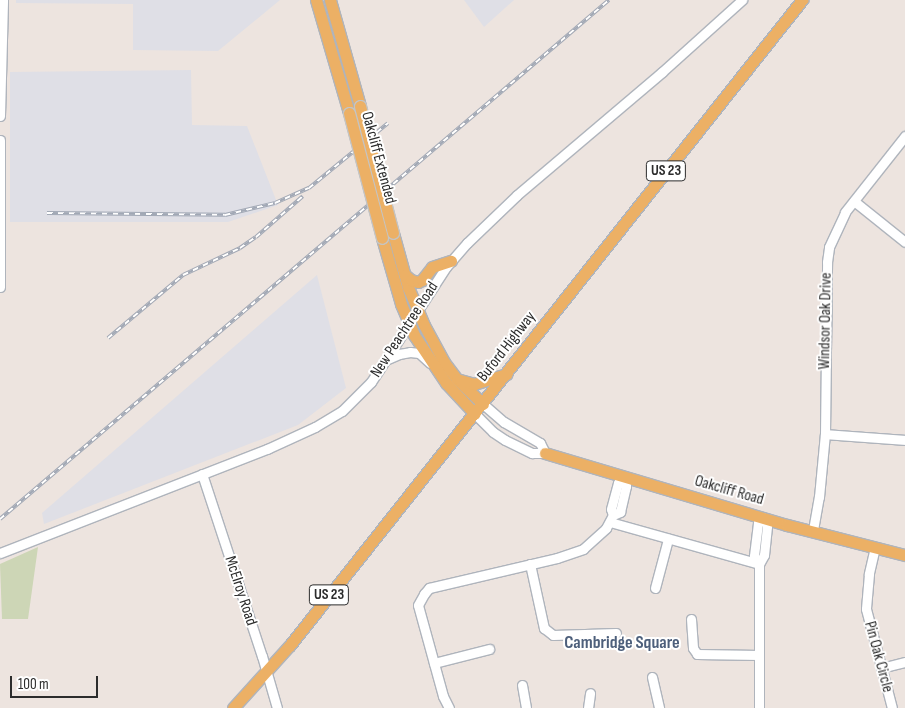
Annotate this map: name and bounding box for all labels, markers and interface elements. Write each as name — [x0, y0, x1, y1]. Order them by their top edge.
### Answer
street label: Oakcliff Extended — [356, 110, 400, 206]
road number: US 23 — [645, 158, 687, 184]
street label: Windsor Oak Drive — [816, 272, 836, 370]
street label: New Peachtree Road — [367, 279, 443, 381]
street label: Buford Highway — [474, 308, 540, 386]
street label: Oakcliff Road — [692, 472, 766, 510]
street label: McElroy Road — [220, 554, 260, 628]
road number: US 23 — [308, 582, 350, 608]
street label: Pin Oak Circle — [859, 619, 897, 695]
district label: Cambridge Square — [564, 632, 680, 654]
scale bar — [12, 666, 100, 698]
text: 100 m — [18, 675, 49, 694]

